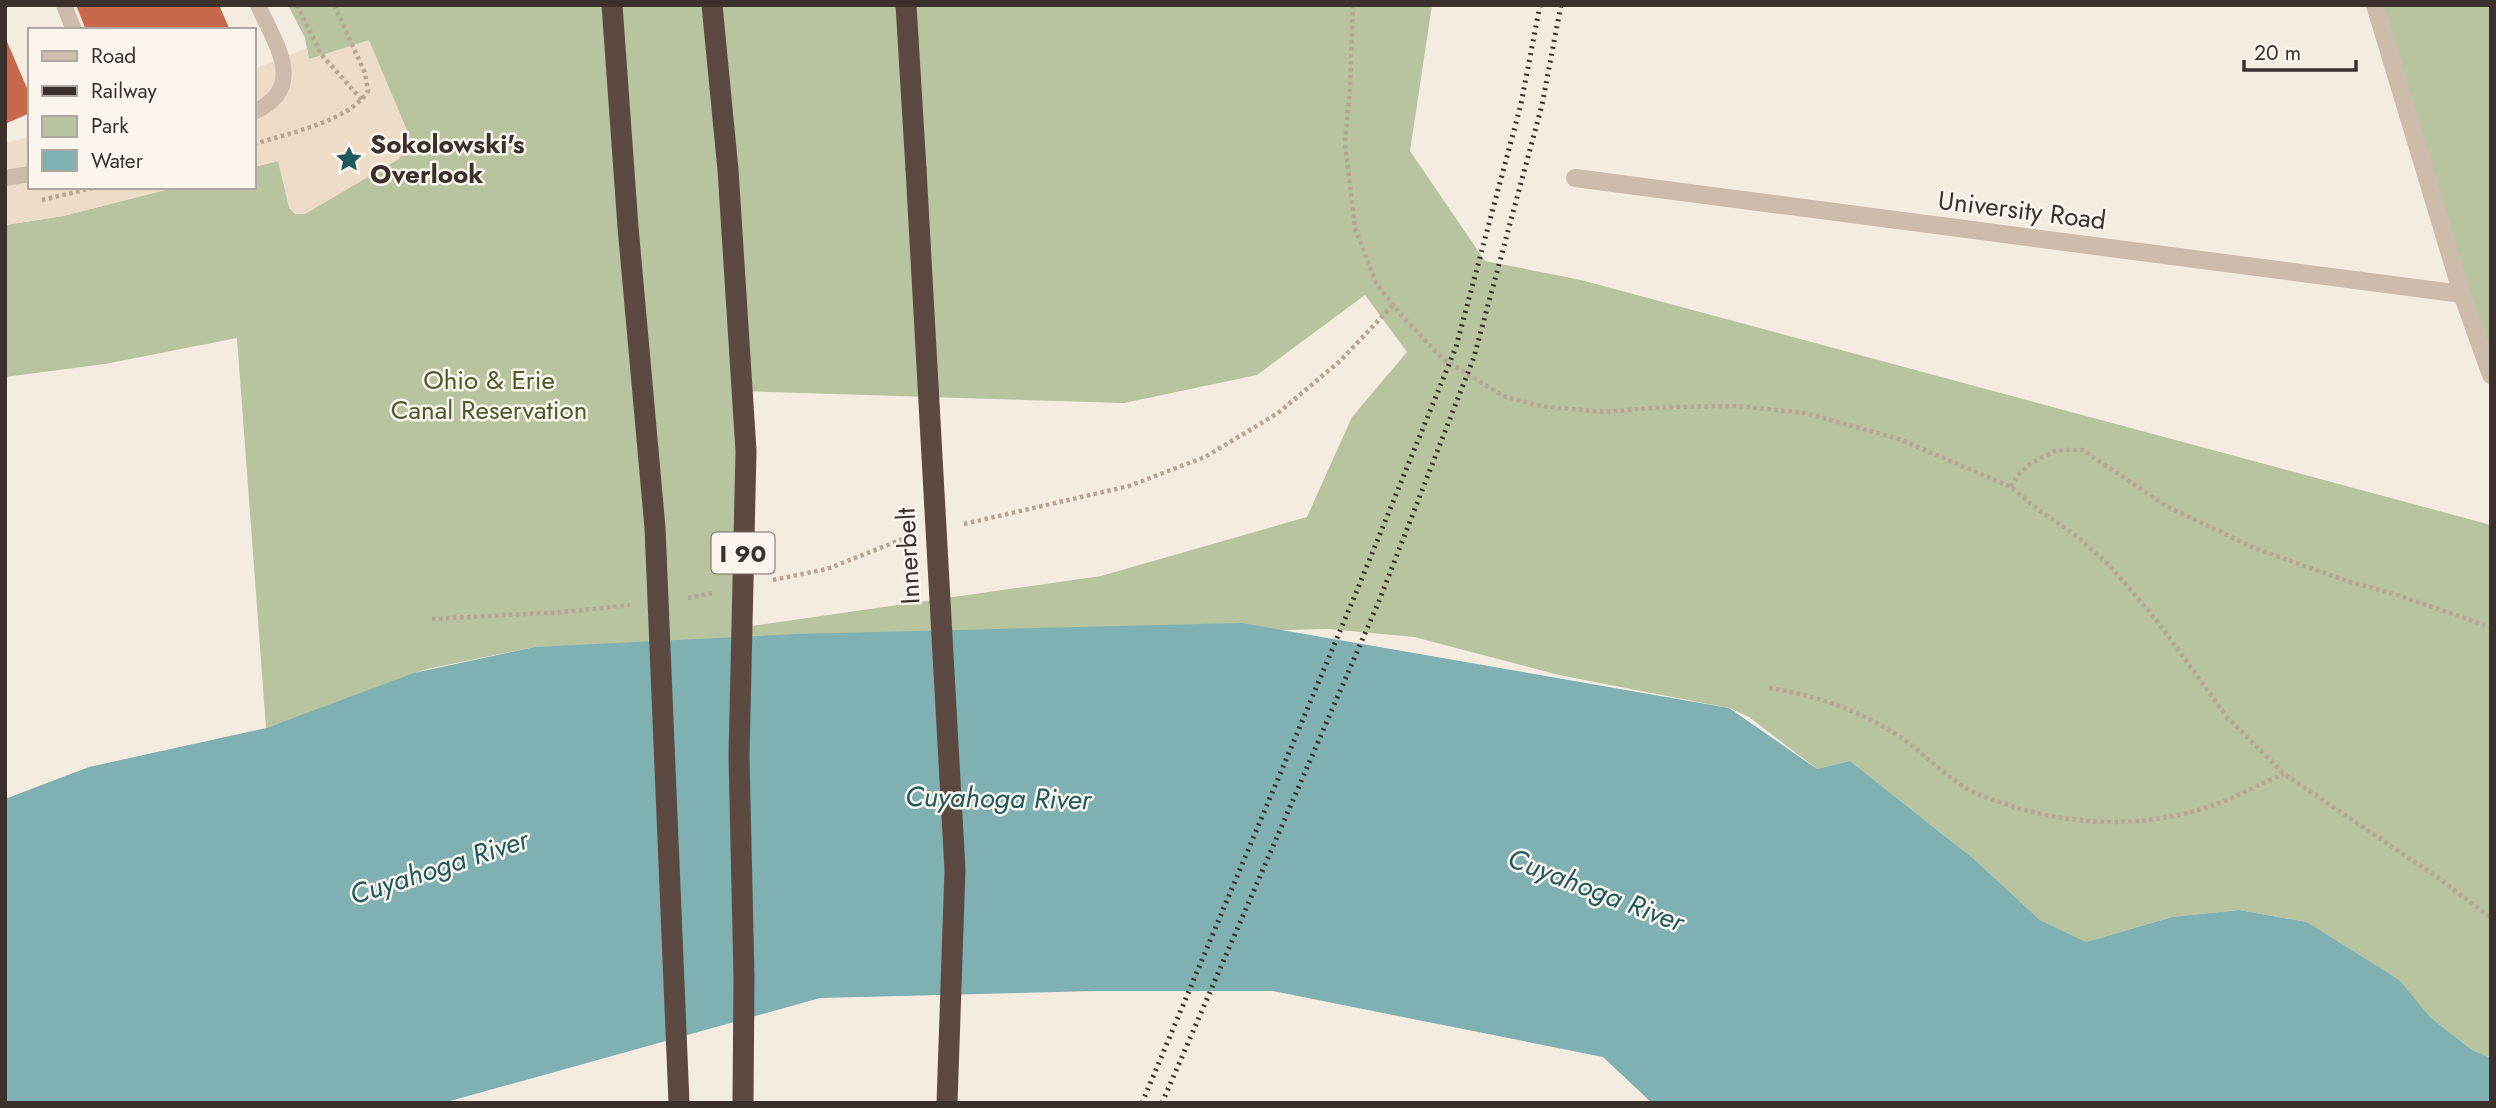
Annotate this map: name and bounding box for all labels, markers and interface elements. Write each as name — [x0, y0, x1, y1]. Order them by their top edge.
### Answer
legend — [28, 28, 256, 189]
scale bar — [2244, 28, 2356, 72]
text: 20 m — [2254, 38, 2301, 68]
text: Road — [91, 41, 136, 71]
text: Railway — [91, 76, 157, 106]
text: Park — [91, 111, 129, 141]
place label: Sokolowski's Overlook — [370, 125, 525, 193]
place icon: Sokolowski's Overlook — [334, 144, 364, 174]
text: Water — [91, 146, 144, 176]
street label: University Road — [1936, 181, 2108, 239]
park label: Ohio & Erie Canal Reservation — [391, 361, 587, 429]
street label: Innerbelt — [886, 506, 929, 605]
road number: I 90 — [712, 532, 774, 574]
water label: Cuyahoga River — [905, 776, 1093, 820]
water label: Cuyahoga River — [344, 818, 535, 915]
water label: Cuyahoga River — [1502, 838, 1692, 943]

